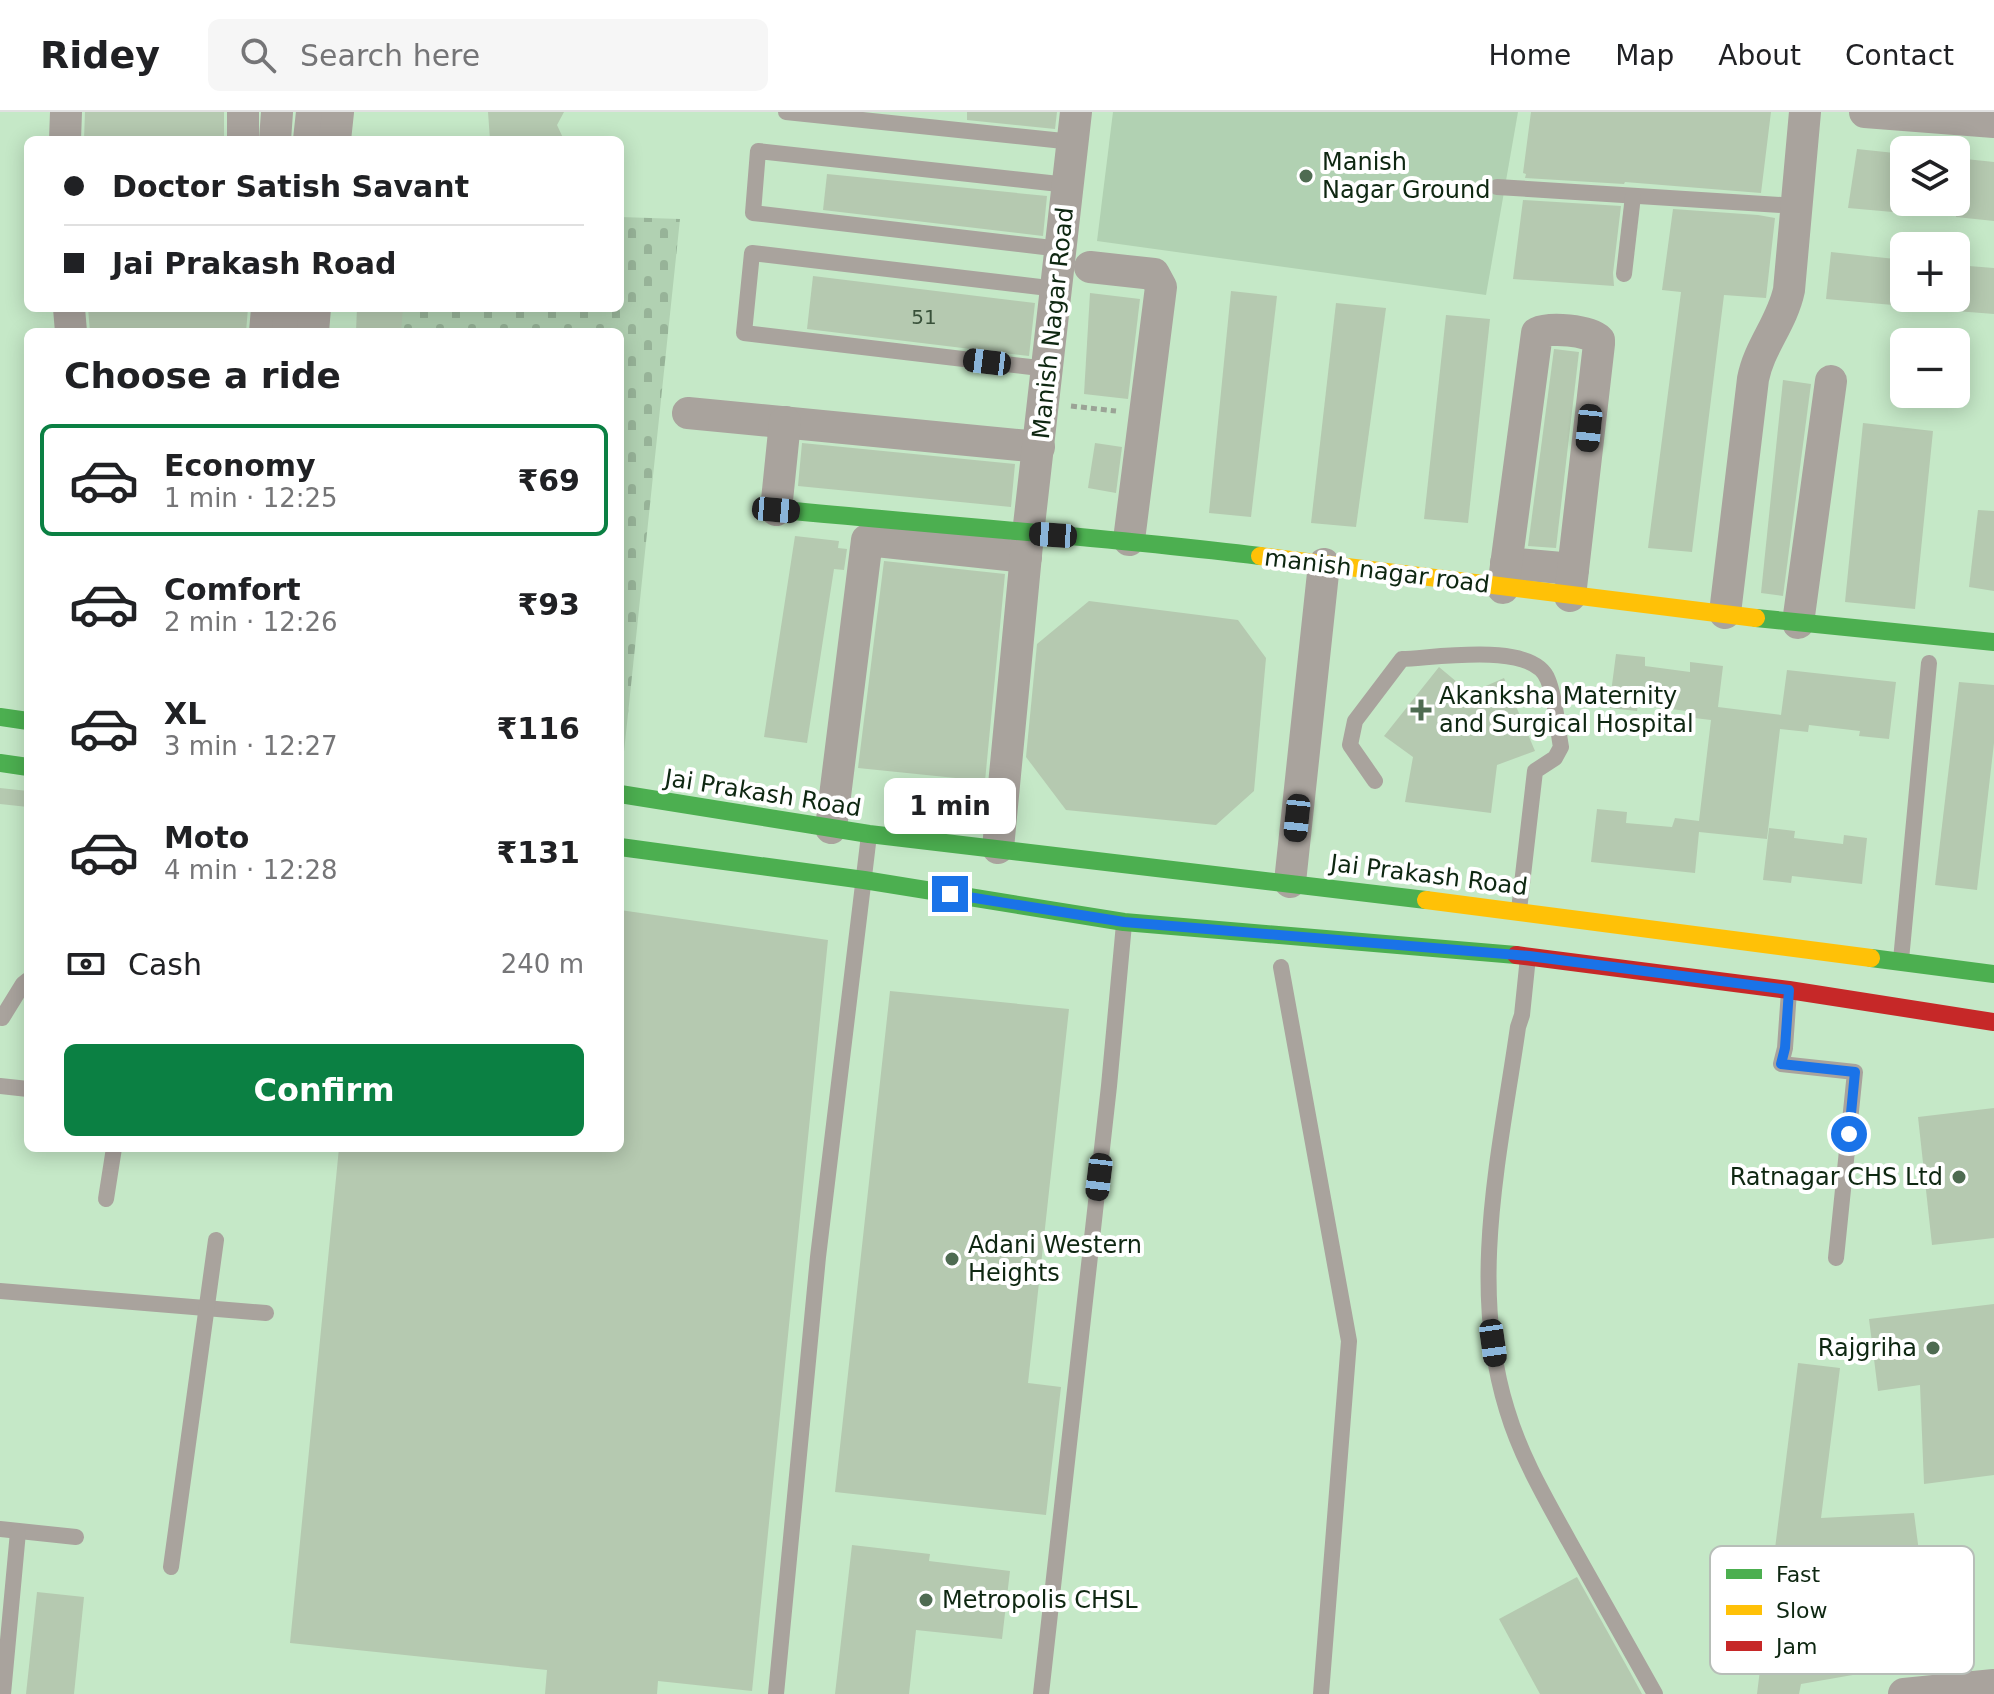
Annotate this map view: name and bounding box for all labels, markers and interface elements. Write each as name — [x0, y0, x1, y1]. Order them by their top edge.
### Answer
search box — [208, 19, 768, 91]
text: Ridey — [40, 33, 160, 77]
icon: search — [236, 33, 280, 77]
text: Search here — [300, 38, 480, 73]
text: Home — [1488, 39, 1571, 72]
text: Map — [1615, 39, 1674, 72]
text: About — [1718, 39, 1801, 72]
text: Contact — [1845, 39, 1954, 72]
map controls — [1890, 136, 1970, 408]
button: layers — [1890, 136, 1970, 216]
place label: Manish Nagar Ground — [1322, 148, 1490, 204]
marker: Manish Nagar Ground — [1297, 167, 1315, 185]
text: Doctor Satish Savant — [112, 169, 469, 204]
street label: Manish Nagar Road — [1027, 206, 1079, 440]
button: + — [1890, 232, 1970, 312]
text: Jai Prakash Road — [112, 246, 396, 281]
house number: 51 — [911, 305, 937, 329]
button: − — [1890, 328, 1970, 408]
car — [962, 347, 1012, 377]
text: Choose a ride — [64, 355, 341, 396]
car — [1575, 403, 1603, 453]
icon: car — [68, 444, 140, 516]
text: Economy — [164, 448, 316, 483]
text: ₹69 — [517, 463, 580, 498]
text: 1 min · 12:25 — [164, 483, 338, 513]
car — [751, 496, 801, 524]
car — [1028, 521, 1078, 549]
street label: manish nagar road — [1263, 543, 1491, 599]
icon: car — [68, 568, 140, 640]
text: Comfort — [164, 572, 301, 607]
text: ₹93 — [517, 587, 580, 622]
text: 2 min · 12:26 — [164, 607, 338, 637]
place label: Akanksha Maternity and Surgical Hospital — [1439, 682, 1694, 738]
icon: car — [68, 692, 140, 764]
text: XL — [164, 696, 206, 731]
marker: Akanksha Maternity and Surgical Hospital — [1410, 699, 1432, 721]
text: ₹116 — [497, 711, 580, 746]
text: 3 min · 12:27 — [164, 731, 338, 761]
street label: Jai Prakash Road — [661, 763, 863, 822]
callout: 1 min — [884, 778, 1016, 834]
text: 1 min — [909, 791, 991, 821]
car — [1283, 793, 1311, 843]
icon: car — [68, 816, 140, 888]
text: Moto — [164, 820, 249, 855]
text: ₹131 — [497, 835, 580, 870]
street label: Jai Prakash Road — [1327, 849, 1529, 901]
text: 4 min · 12:28 — [164, 855, 338, 885]
route end — [932, 876, 968, 912]
icon: cash — [64, 942, 108, 986]
text: Cash — [128, 947, 202, 982]
text: 240 m — [501, 949, 584, 979]
button: Confirm — [64, 1044, 584, 1136]
route start — [1831, 1116, 1867, 1152]
car — [1084, 1152, 1114, 1202]
place label: Ratnagar CHS Ltd — [1730, 1163, 1943, 1191]
marker: Ratnagar CHS Ltd — [1950, 1168, 1968, 1186]
place label: Adani Western Heights — [968, 1231, 1142, 1287]
marker: Adani Western Heights — [943, 1250, 961, 1268]
car — [1478, 1318, 1508, 1368]
place label: Rajgriha — [1818, 1334, 1917, 1362]
marker: Rajgriha — [1924, 1339, 1942, 1357]
legend — [1710, 1546, 1974, 1674]
text: Fast — [1776, 1562, 1821, 1587]
place label: Metropolis CHSL — [942, 1586, 1138, 1614]
marker: Metropolis CHSL — [917, 1591, 935, 1609]
text: Slow — [1776, 1598, 1828, 1623]
text: Jam — [1774, 1634, 1817, 1659]

